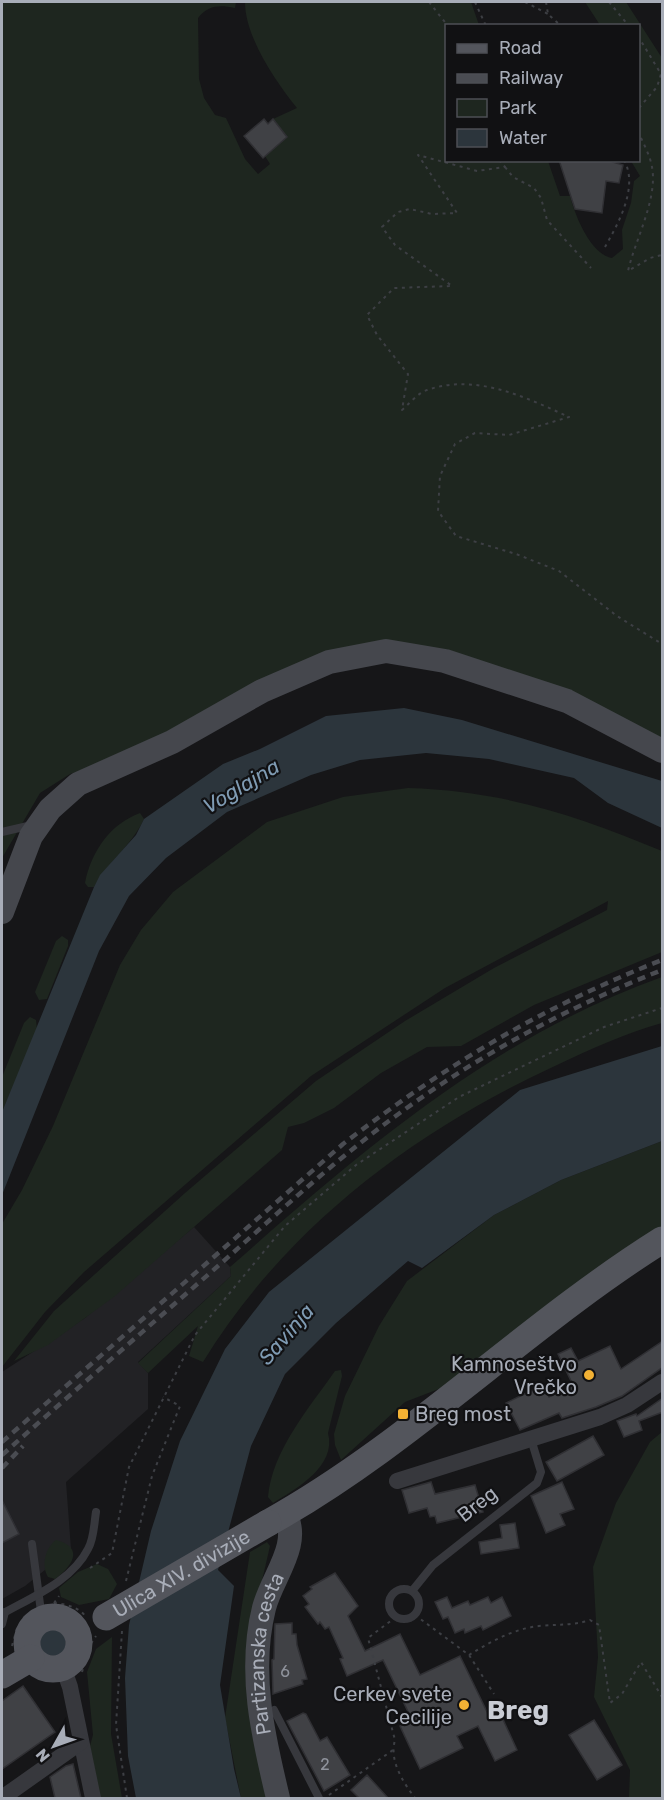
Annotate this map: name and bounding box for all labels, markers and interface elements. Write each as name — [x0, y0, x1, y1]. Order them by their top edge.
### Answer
legend — [445, 24, 640, 162]
text: Road — [499, 37, 542, 59]
text: Railway — [499, 67, 563, 89]
text: Park — [499, 97, 537, 119]
text: Water — [499, 127, 547, 149]
water label: Voglajna — [198, 753, 284, 819]
water label: Savinja — [253, 1298, 319, 1370]
place label: Kamnoseštvo Vrečko — [451, 1352, 577, 1399]
marker: Kamnoseštvo Vrečko — [582, 1368, 596, 1382]
place label: Breg most — [415, 1402, 511, 1426]
marker: Breg most — [396, 1407, 410, 1421]
street label: Breg — [452, 1481, 502, 1527]
street label: Ulica XIV. divizije — [108, 1524, 254, 1623]
street label: Partizanska cesta — [245, 1569, 289, 1737]
house number: 6 — [280, 1662, 290, 1681]
place label: Cerkev svete Cecilije — [333, 1682, 452, 1729]
district label: Breg — [487, 1695, 549, 1726]
marker: Cerkev svete Cecilije — [457, 1698, 471, 1712]
north arrow — [24, 1716, 84, 1776]
text: N — [32, 1745, 54, 1766]
house number: 2 — [320, 1755, 330, 1774]

